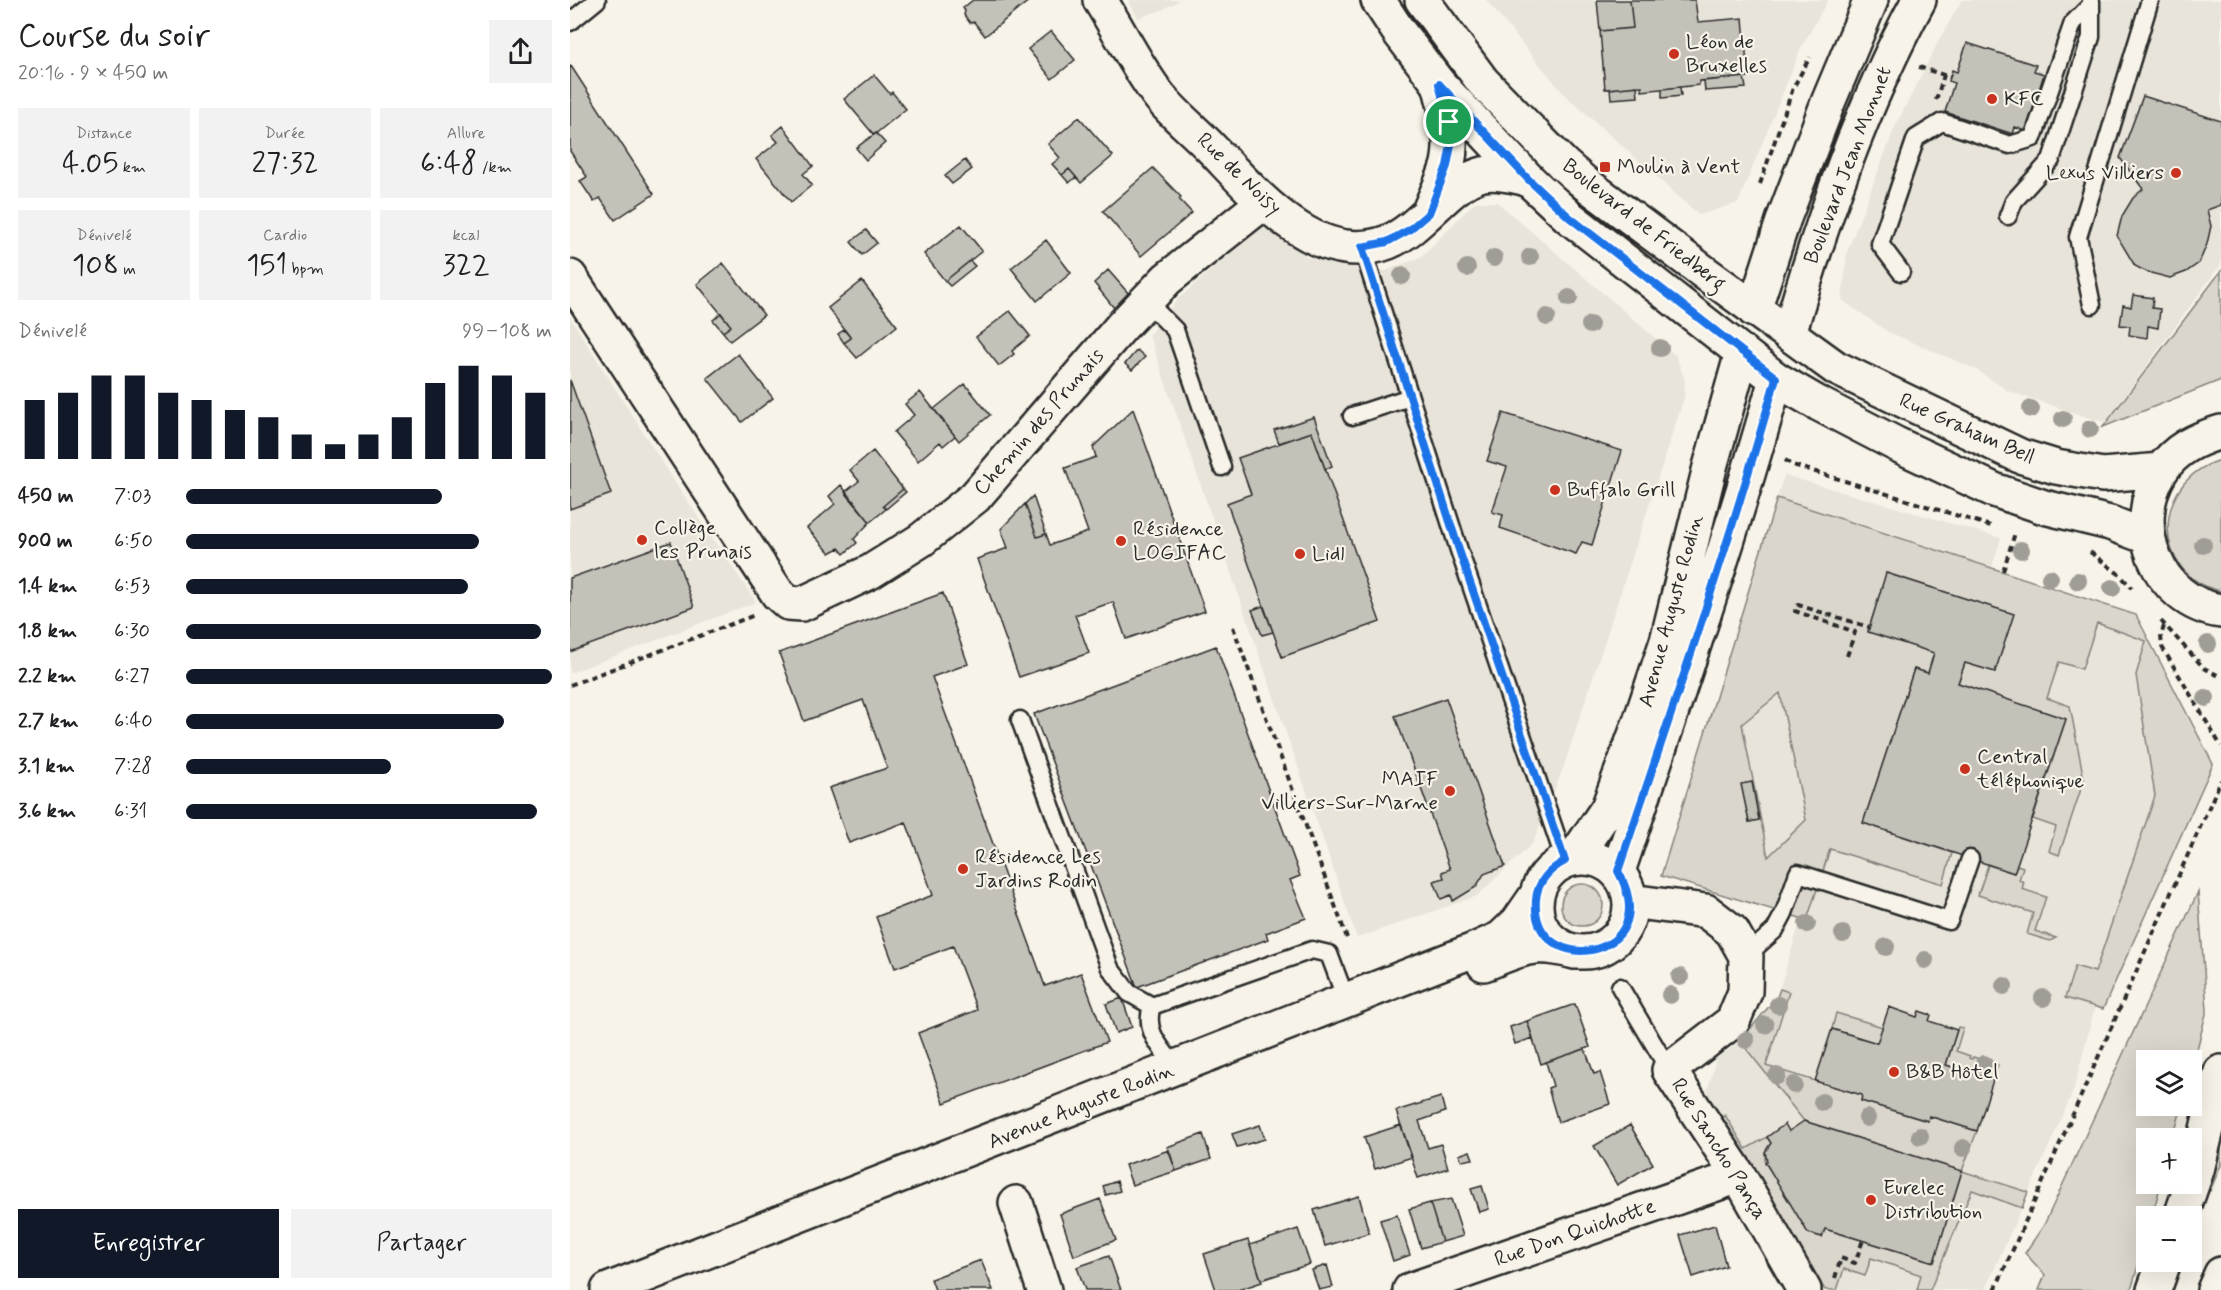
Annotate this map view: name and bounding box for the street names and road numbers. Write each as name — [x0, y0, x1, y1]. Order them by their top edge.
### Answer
street label: Boulevard Jean Monnet — [1797, 62, 1899, 268]
street label: Rue de Noisy — [1190, 126, 1288, 222]
street label: Boulevard de Friedberg — [1555, 152, 1732, 299]
street label: Chemin des Prunais — [967, 343, 1111, 501]
street label: Rue Graham Bell — [1895, 387, 2039, 471]
street label: Avenue Auguste Rodin — [1632, 511, 1710, 710]
street label: Avenue Auguste Rodin — [984, 1056, 1178, 1156]
street label: Rue Sancho Pança — [1664, 1073, 1774, 1225]
street label: Rue Don Quichotte — [1491, 1192, 1659, 1274]

